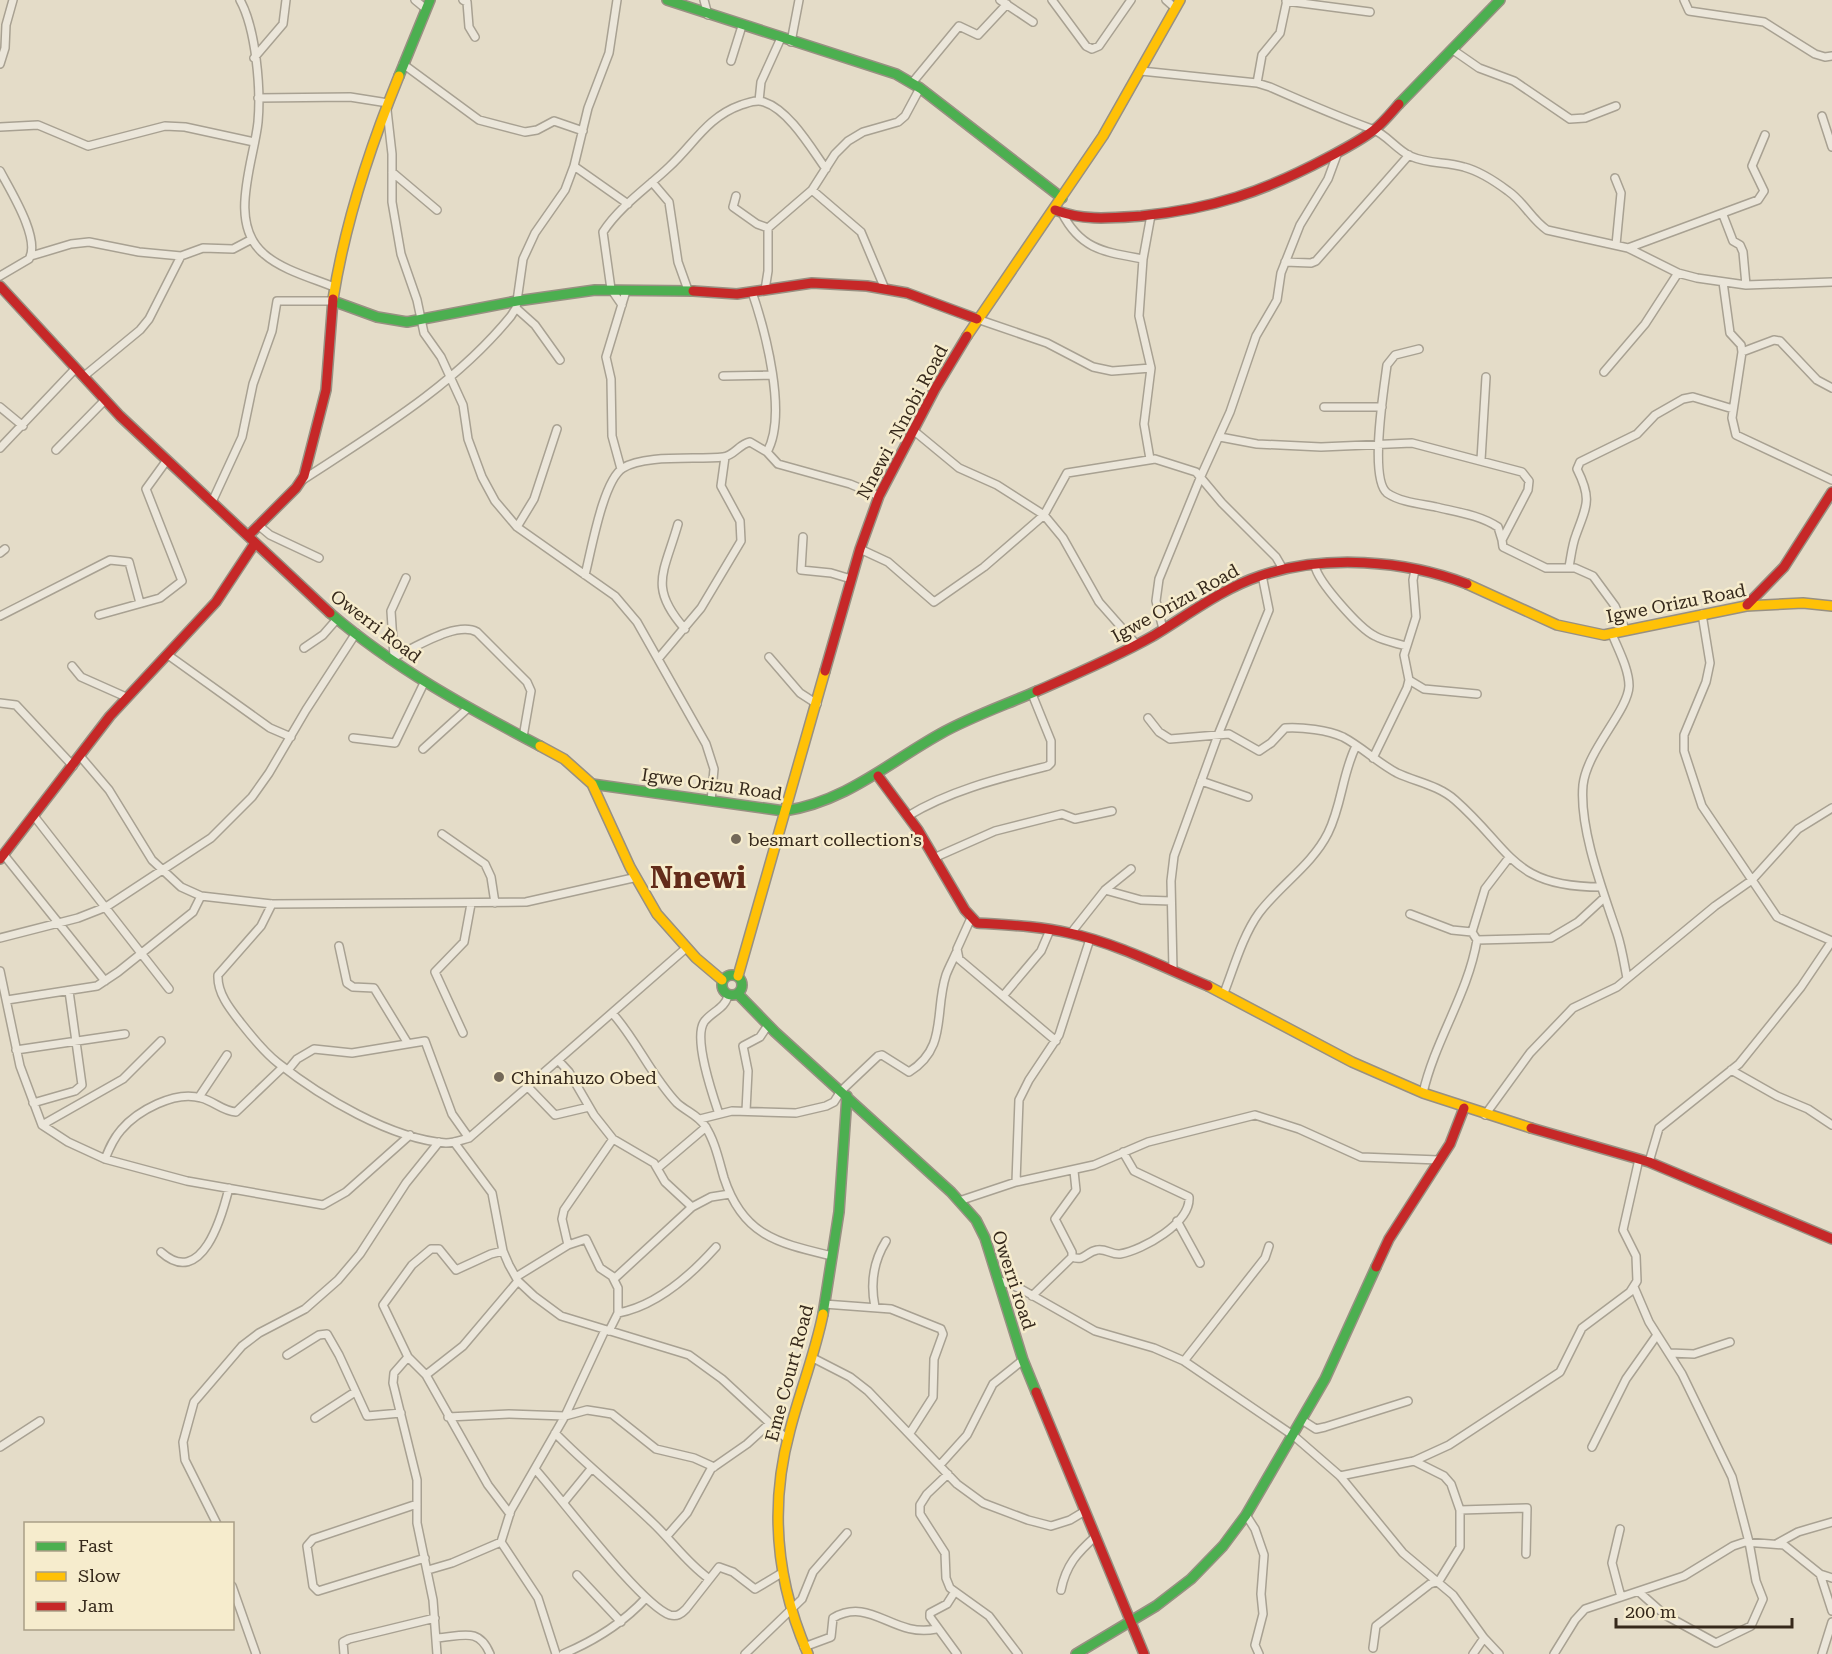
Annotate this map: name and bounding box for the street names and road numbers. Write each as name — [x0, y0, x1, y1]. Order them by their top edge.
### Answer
street label: Nnewi -Nnobi Road — [852, 341, 952, 503]
street label: Igwe Orizu Road — [1108, 559, 1243, 647]
street label: Igwe Orizu Road — [1604, 579, 1748, 627]
street label: Owerri Road — [327, 585, 426, 667]
street label: Igwe Orizu Road — [640, 764, 784, 804]
street label: Owerri road — [988, 1228, 1040, 1333]
street label: Eme Court Road — [761, 1302, 817, 1444]

